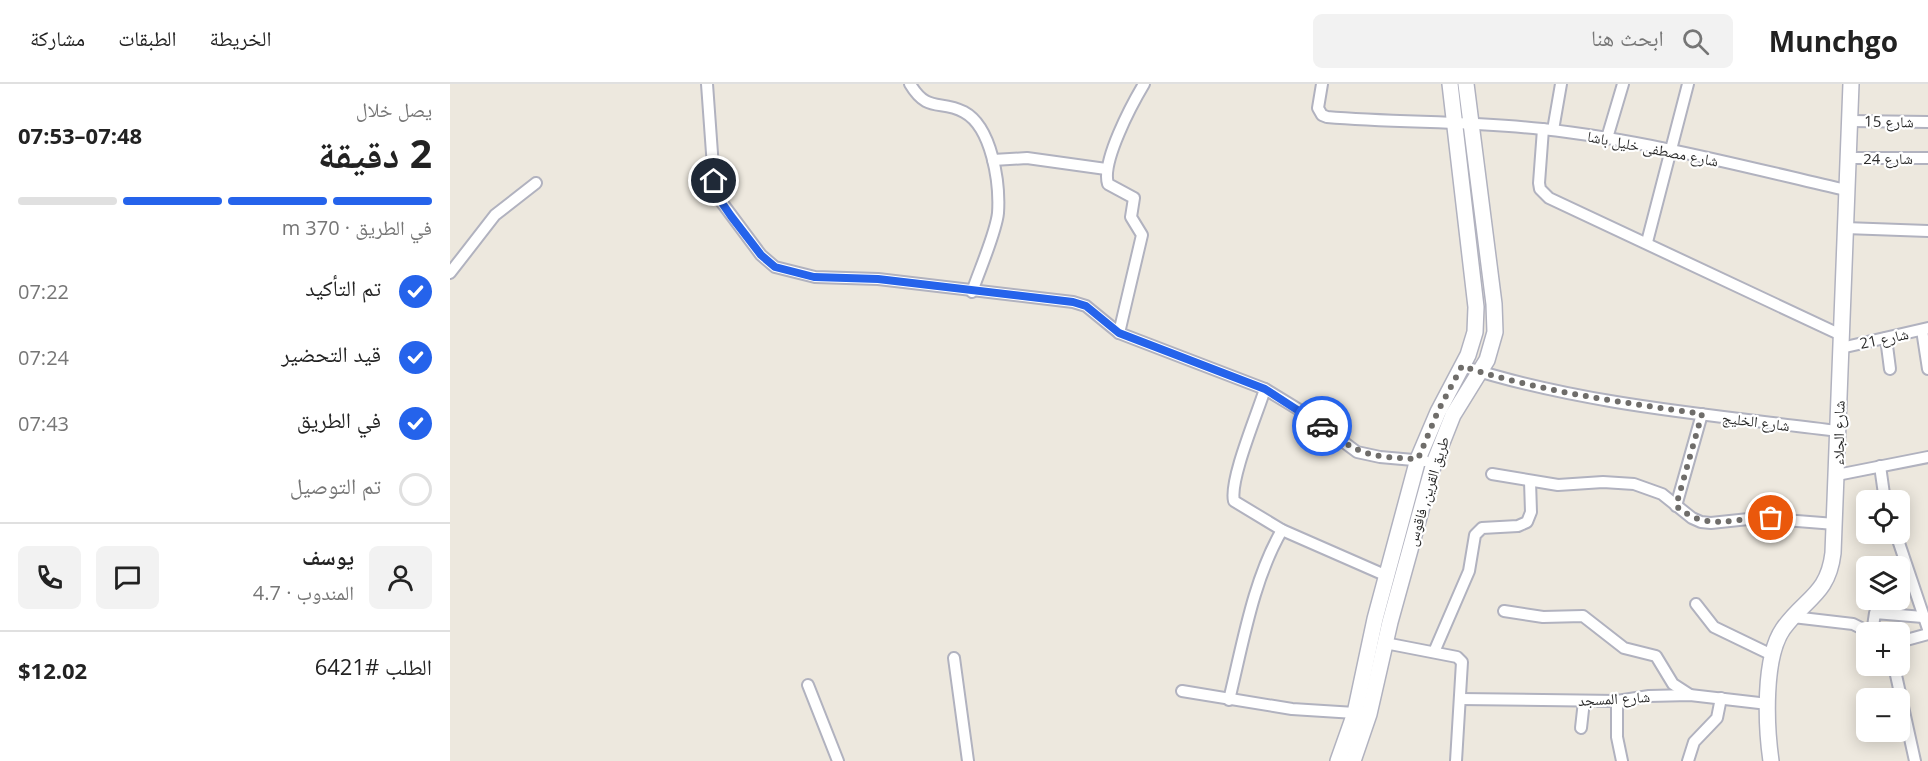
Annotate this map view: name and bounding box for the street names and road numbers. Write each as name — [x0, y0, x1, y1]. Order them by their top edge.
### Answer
street label: شارع 15 — [1864, 111, 1914, 132]
street label: شارع مصطفى خليل باشا — [1585, 125, 1720, 172]
street label: شارع 24 — [1863, 148, 1913, 169]
street label: شارع 21 — [1858, 323, 1911, 354]
street label: شارع الجلاء — [1827, 400, 1850, 466]
street label: شارع الخليج — [1721, 407, 1791, 436]
street label: طريق القرين, فاقوس — [1401, 434, 1454, 549]
street label: شارع المسجد — [1577, 686, 1651, 711]

